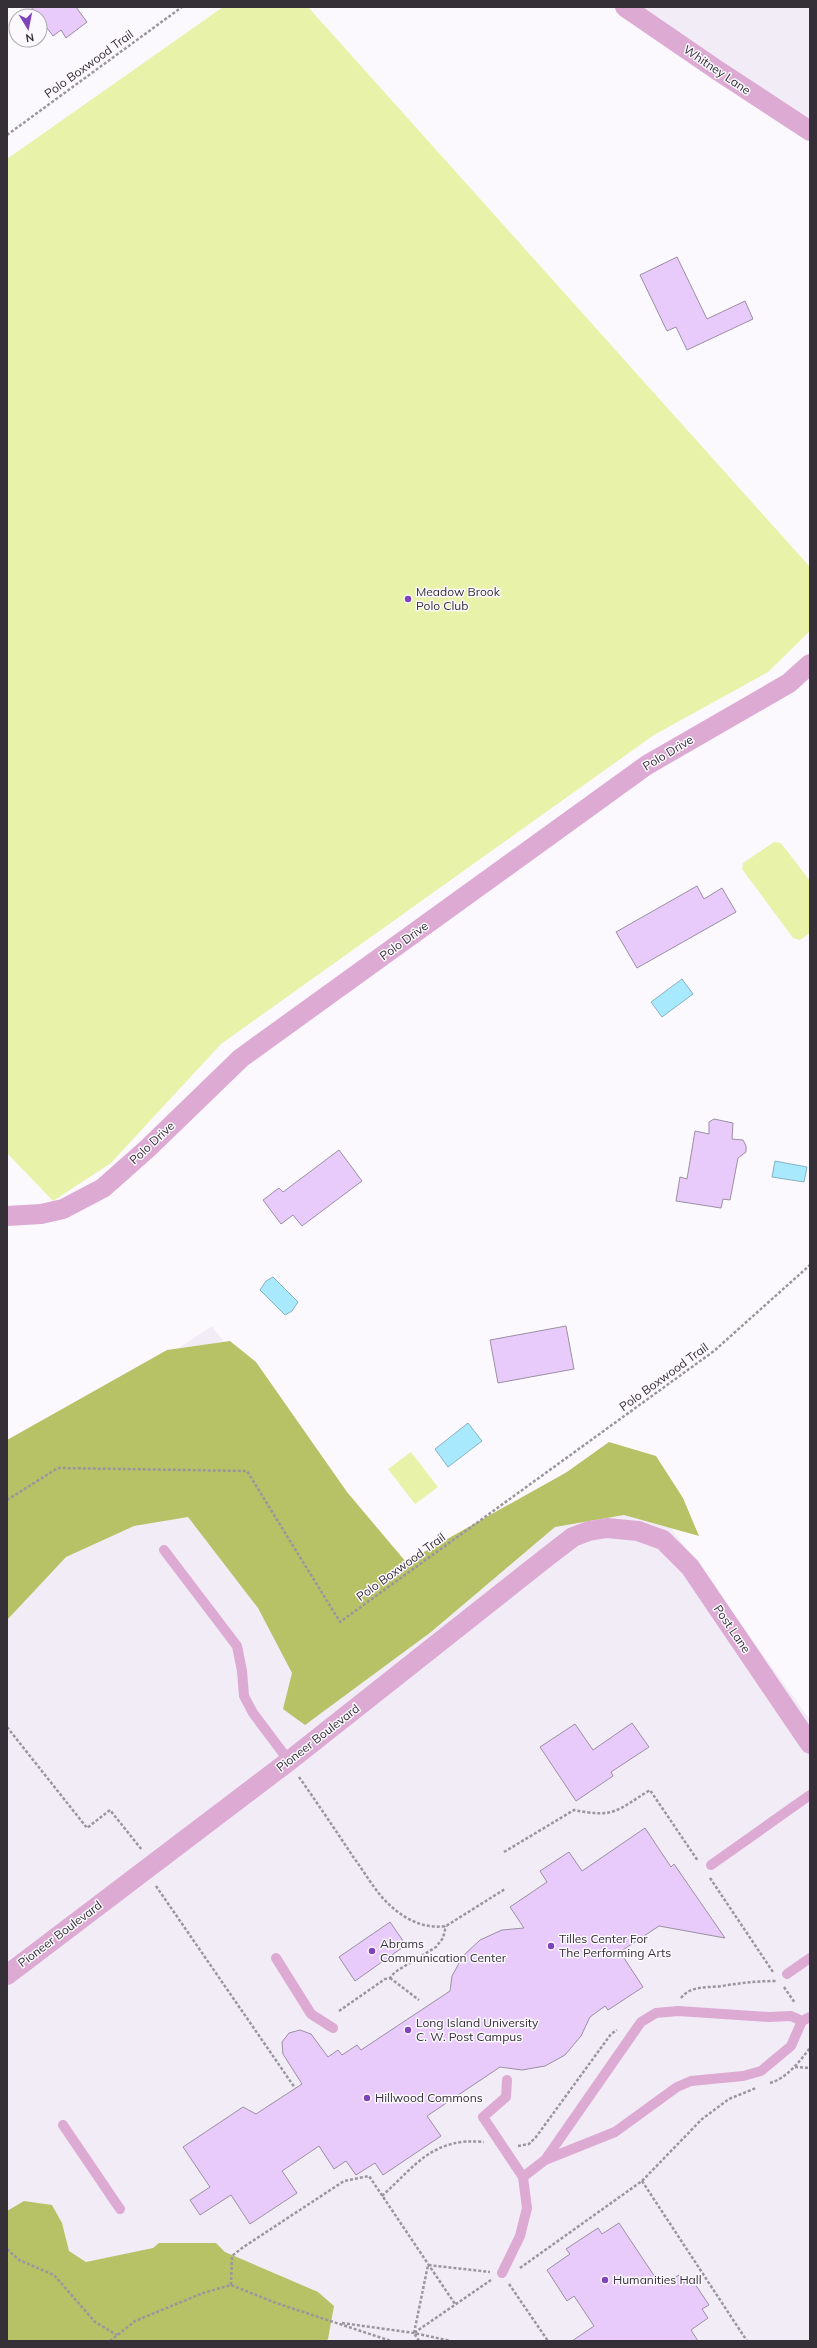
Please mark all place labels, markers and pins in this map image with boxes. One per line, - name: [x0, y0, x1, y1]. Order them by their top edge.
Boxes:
- place label: Meadow Brook Polo Club: [416, 584, 501, 613]
- marker: Meadow Brook Polo Club: [403, 594, 413, 604]
- place label: Tilles Center For The Performing Arts: [559, 1931, 671, 1960]
- place label: Abrams Communication Center: [380, 1936, 507, 1965]
- marker: Tilles Center For The Performing Arts: [546, 1941, 556, 1951]
- marker: Abrams Communication Center: [367, 1946, 377, 1956]
- place label: Long Island University C. W. Post Campus: [416, 2015, 539, 2044]
- marker: Long Island University C. W. Post Campus: [403, 2025, 413, 2035]
- place label: Hillwood Commons: [375, 2090, 483, 2105]
- marker: Hillwood Commons: [362, 2093, 372, 2103]
- place label: Humanities Hall: [613, 2272, 702, 2287]
- marker: Humanities Hall: [600, 2275, 610, 2285]

